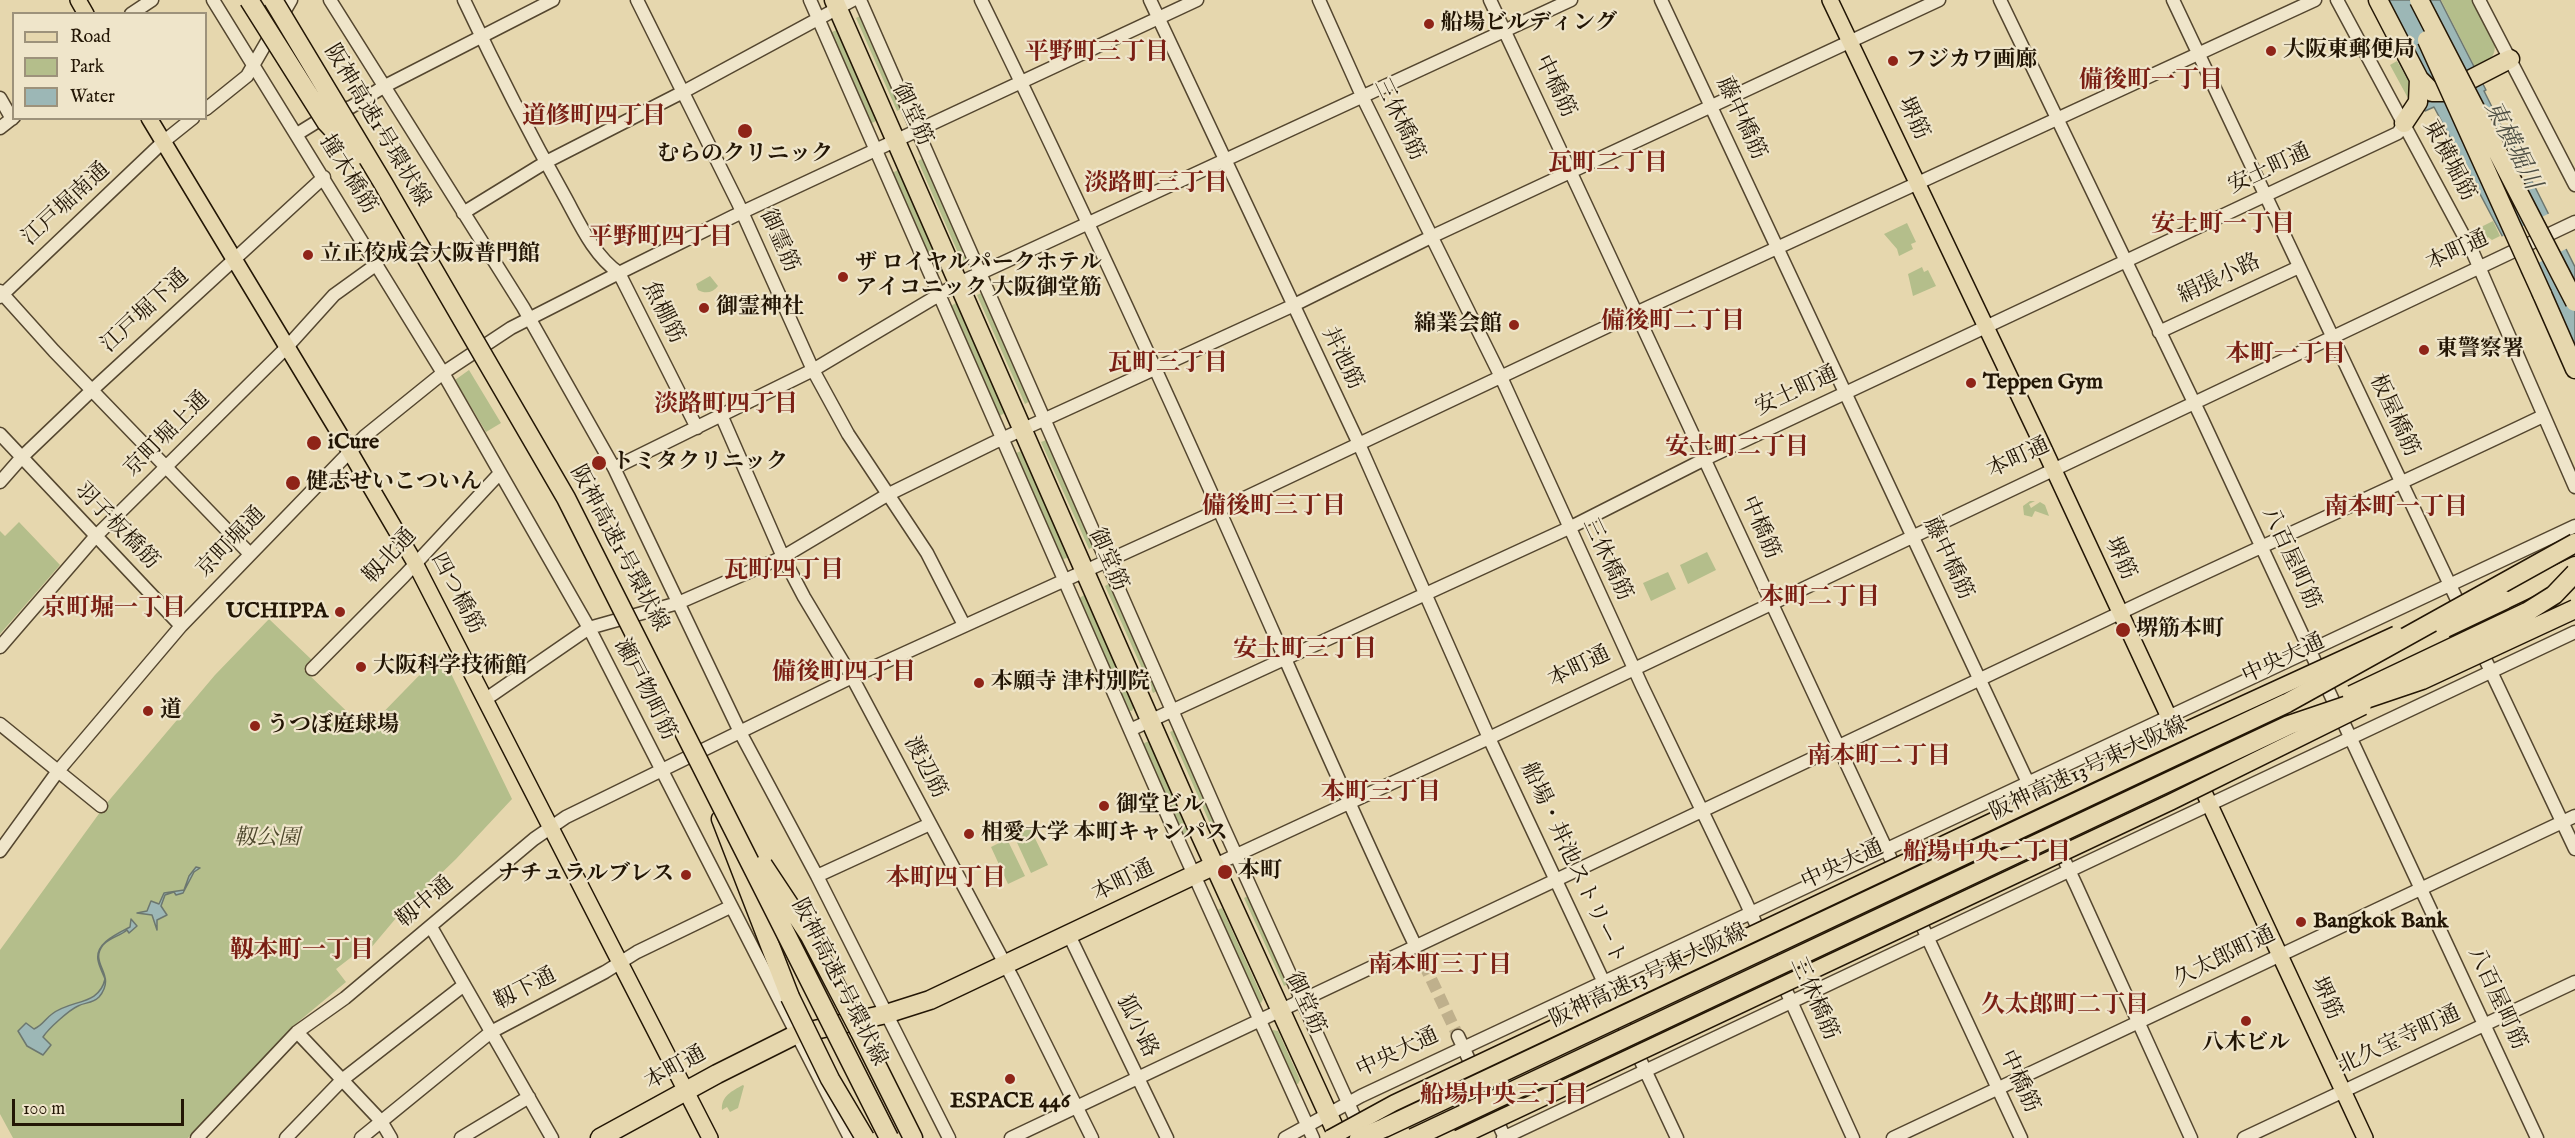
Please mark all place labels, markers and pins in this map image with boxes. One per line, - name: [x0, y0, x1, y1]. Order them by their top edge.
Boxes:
- place label: 船場ビルディング: [1441, 11, 1617, 37]
- marker: 船場ビルディング: [1422, 17, 1436, 31]
- place label: 大阪東郵便局: [2283, 38, 2415, 64]
- marker: 大阪東郵便局: [2264, 44, 2278, 58]
- place label: フジカワ画廊: [1905, 48, 2037, 74]
- marker: フジカワ画廊: [1886, 54, 1900, 68]
- marker: むらのクリニック: [736, 122, 754, 140]
- place label: むらのクリニック: [657, 142, 833, 168]
- place label: 立正佼成会大阪普門館: [320, 242, 540, 268]
- marker: 立正佼成会大阪普門館: [301, 248, 315, 262]
- place label: ザ ロイヤルパークホテル アイコニック 大阪御堂筋: [855, 251, 1102, 302]
- marker: ザ ロイヤルパークホテル アイコニック 大阪御堂筋: [836, 270, 850, 284]
- place label: 御霊神社: [716, 295, 804, 321]
- marker: 御霊神社: [697, 301, 711, 315]
- place label: 綿業会館: [1414, 312, 1502, 338]
- marker: 綿業会館: [1507, 318, 1521, 332]
- place label: 東警察署: [2436, 337, 2524, 363]
- marker: 東警察署: [2417, 343, 2431, 357]
- place label: Teppen Gym: [1983, 370, 2103, 396]
- marker: Teppen Gym: [1964, 376, 1978, 390]
- place label: iCure: [328, 430, 379, 456]
- marker: iCure: [305, 434, 323, 452]
- place label: トミタクリニック: [612, 450, 788, 476]
- marker: トミタクリニック: [590, 454, 608, 472]
- place label: 健志せいこついん: [306, 470, 482, 496]
- marker: 健志せいこついん: [284, 474, 302, 492]
- place label: UCHIPPA: [226, 599, 328, 625]
- marker: UCHIPPA: [333, 605, 347, 619]
- place label: 堺筋本町: [2136, 617, 2224, 643]
- marker: 堺筋本町: [2114, 621, 2132, 639]
- place label: 大阪科学技術館: [373, 654, 527, 680]
- marker: 大阪科学技術館: [354, 660, 368, 674]
- place label: 本願寺 津村別院: [991, 670, 1150, 696]
- marker: 本願寺 津村別院: [972, 676, 986, 690]
- place label: 道: [160, 698, 182, 724]
- marker: 道: [141, 704, 155, 718]
- place label: うつぼ庭球場: [267, 713, 399, 739]
- marker: うつぼ庭球場: [248, 719, 262, 733]
- place label: 御堂ビル: [1116, 793, 1204, 819]
- marker: 御堂ビル: [1097, 799, 1111, 813]
- place label: 相愛大学 本町キャンパス: [981, 821, 1228, 847]
- marker: 相愛大学 本町キャンパス: [962, 827, 976, 841]
- place label: 本町: [1238, 859, 1282, 885]
- place label: ナチュラルブレス: [498, 862, 674, 888]
- marker: 本町: [1216, 863, 1234, 881]
- marker: ナチュラルブレス: [679, 868, 693, 882]
- place label: Bangkok Bank: [2313, 909, 2448, 935]
- marker: Bangkok Bank: [2294, 915, 2308, 929]
- marker: 八木ビル: [2239, 1014, 2253, 1028]
- place label: 八木ビル: [2202, 1031, 2290, 1057]
- marker: ESPACE 446: [1003, 1072, 1017, 1086]
- place label: ESPACE 446: [950, 1089, 1070, 1115]

